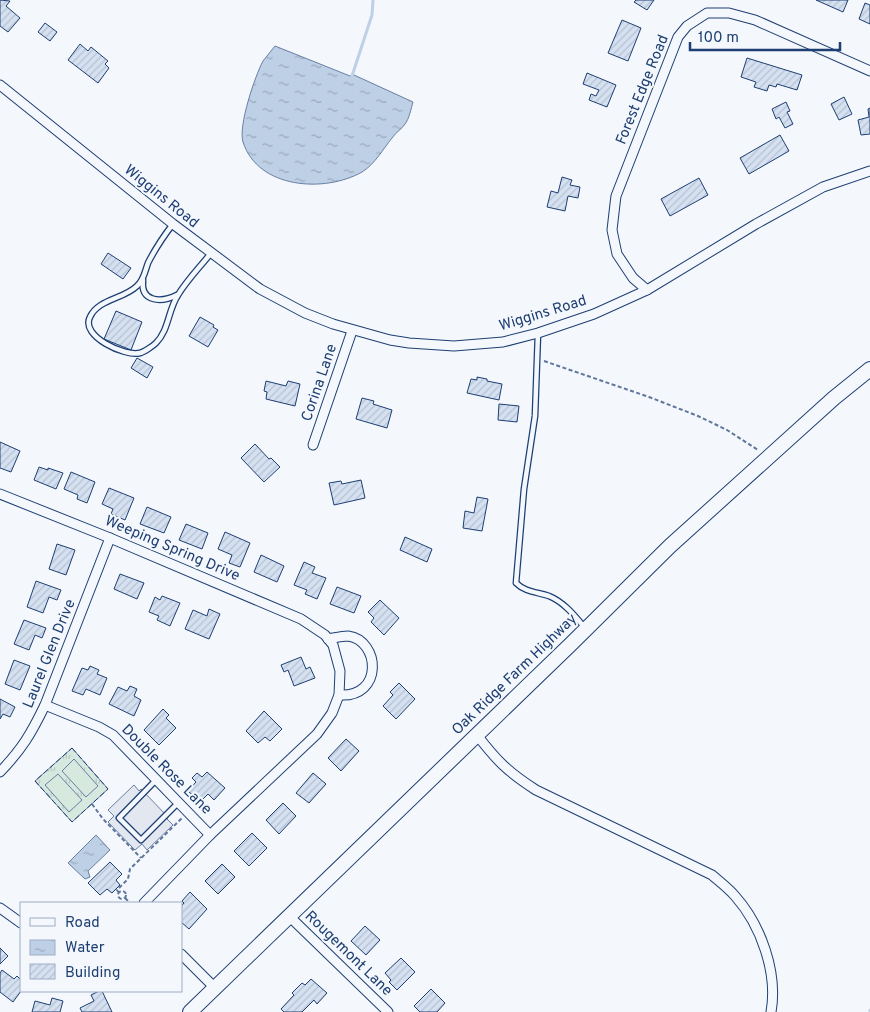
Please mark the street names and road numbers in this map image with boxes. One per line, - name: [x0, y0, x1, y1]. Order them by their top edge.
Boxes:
- street label: Forest Edge Road: [612, 32, 674, 148]
- street label: Wiggins Road: [120, 161, 202, 233]
- street label: Wiggins Road: [497, 292, 589, 336]
- street label: Corina Lane: [298, 342, 342, 424]
- street label: Weeping Spring Drive: [102, 512, 242, 586]
- street label: Laurel Glen Drive: [20, 597, 80, 711]
- street label: Oak Ridge Farm Highway: [448, 610, 582, 740]
- street label: Double Rose Lane: [117, 721, 215, 819]
- street label: Rougemont Lane: [300, 907, 396, 1001]

